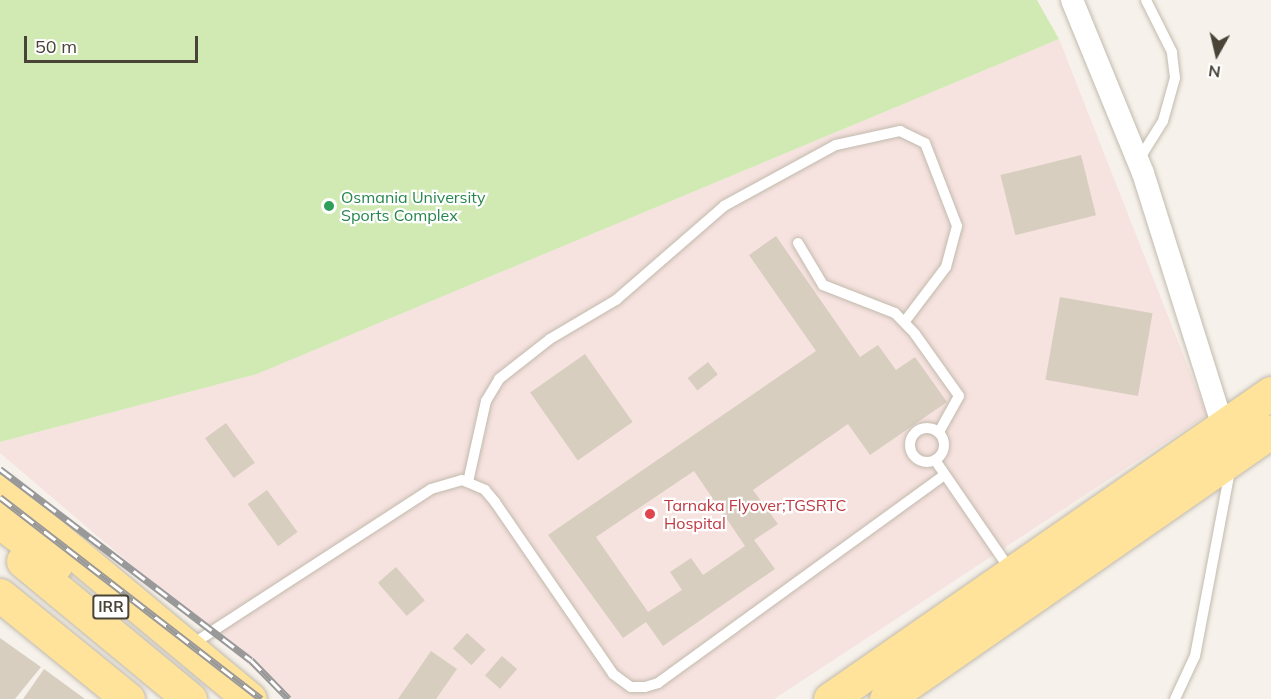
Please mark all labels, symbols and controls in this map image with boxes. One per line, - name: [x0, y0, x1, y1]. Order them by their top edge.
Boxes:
- scale bar: [27, 24, 201, 62]
- north arrow: [1187, 24, 1247, 84]
- text: 50 m: [35, 35, 77, 58]
- text: N: [1207, 61, 1222, 83]
- place label: Osmania University Sports Complex: [341, 187, 486, 225]
- marker: Osmania University Sports Complex: [322, 199, 336, 213]
- place label: Tarnaka Flyover;TGSRTC Hospital: [664, 495, 846, 533]
- marker: Tarnaka Flyover;TGSRTC Hospital: [641, 505, 659, 523]
- road number: IRR: [92, 595, 130, 619]

